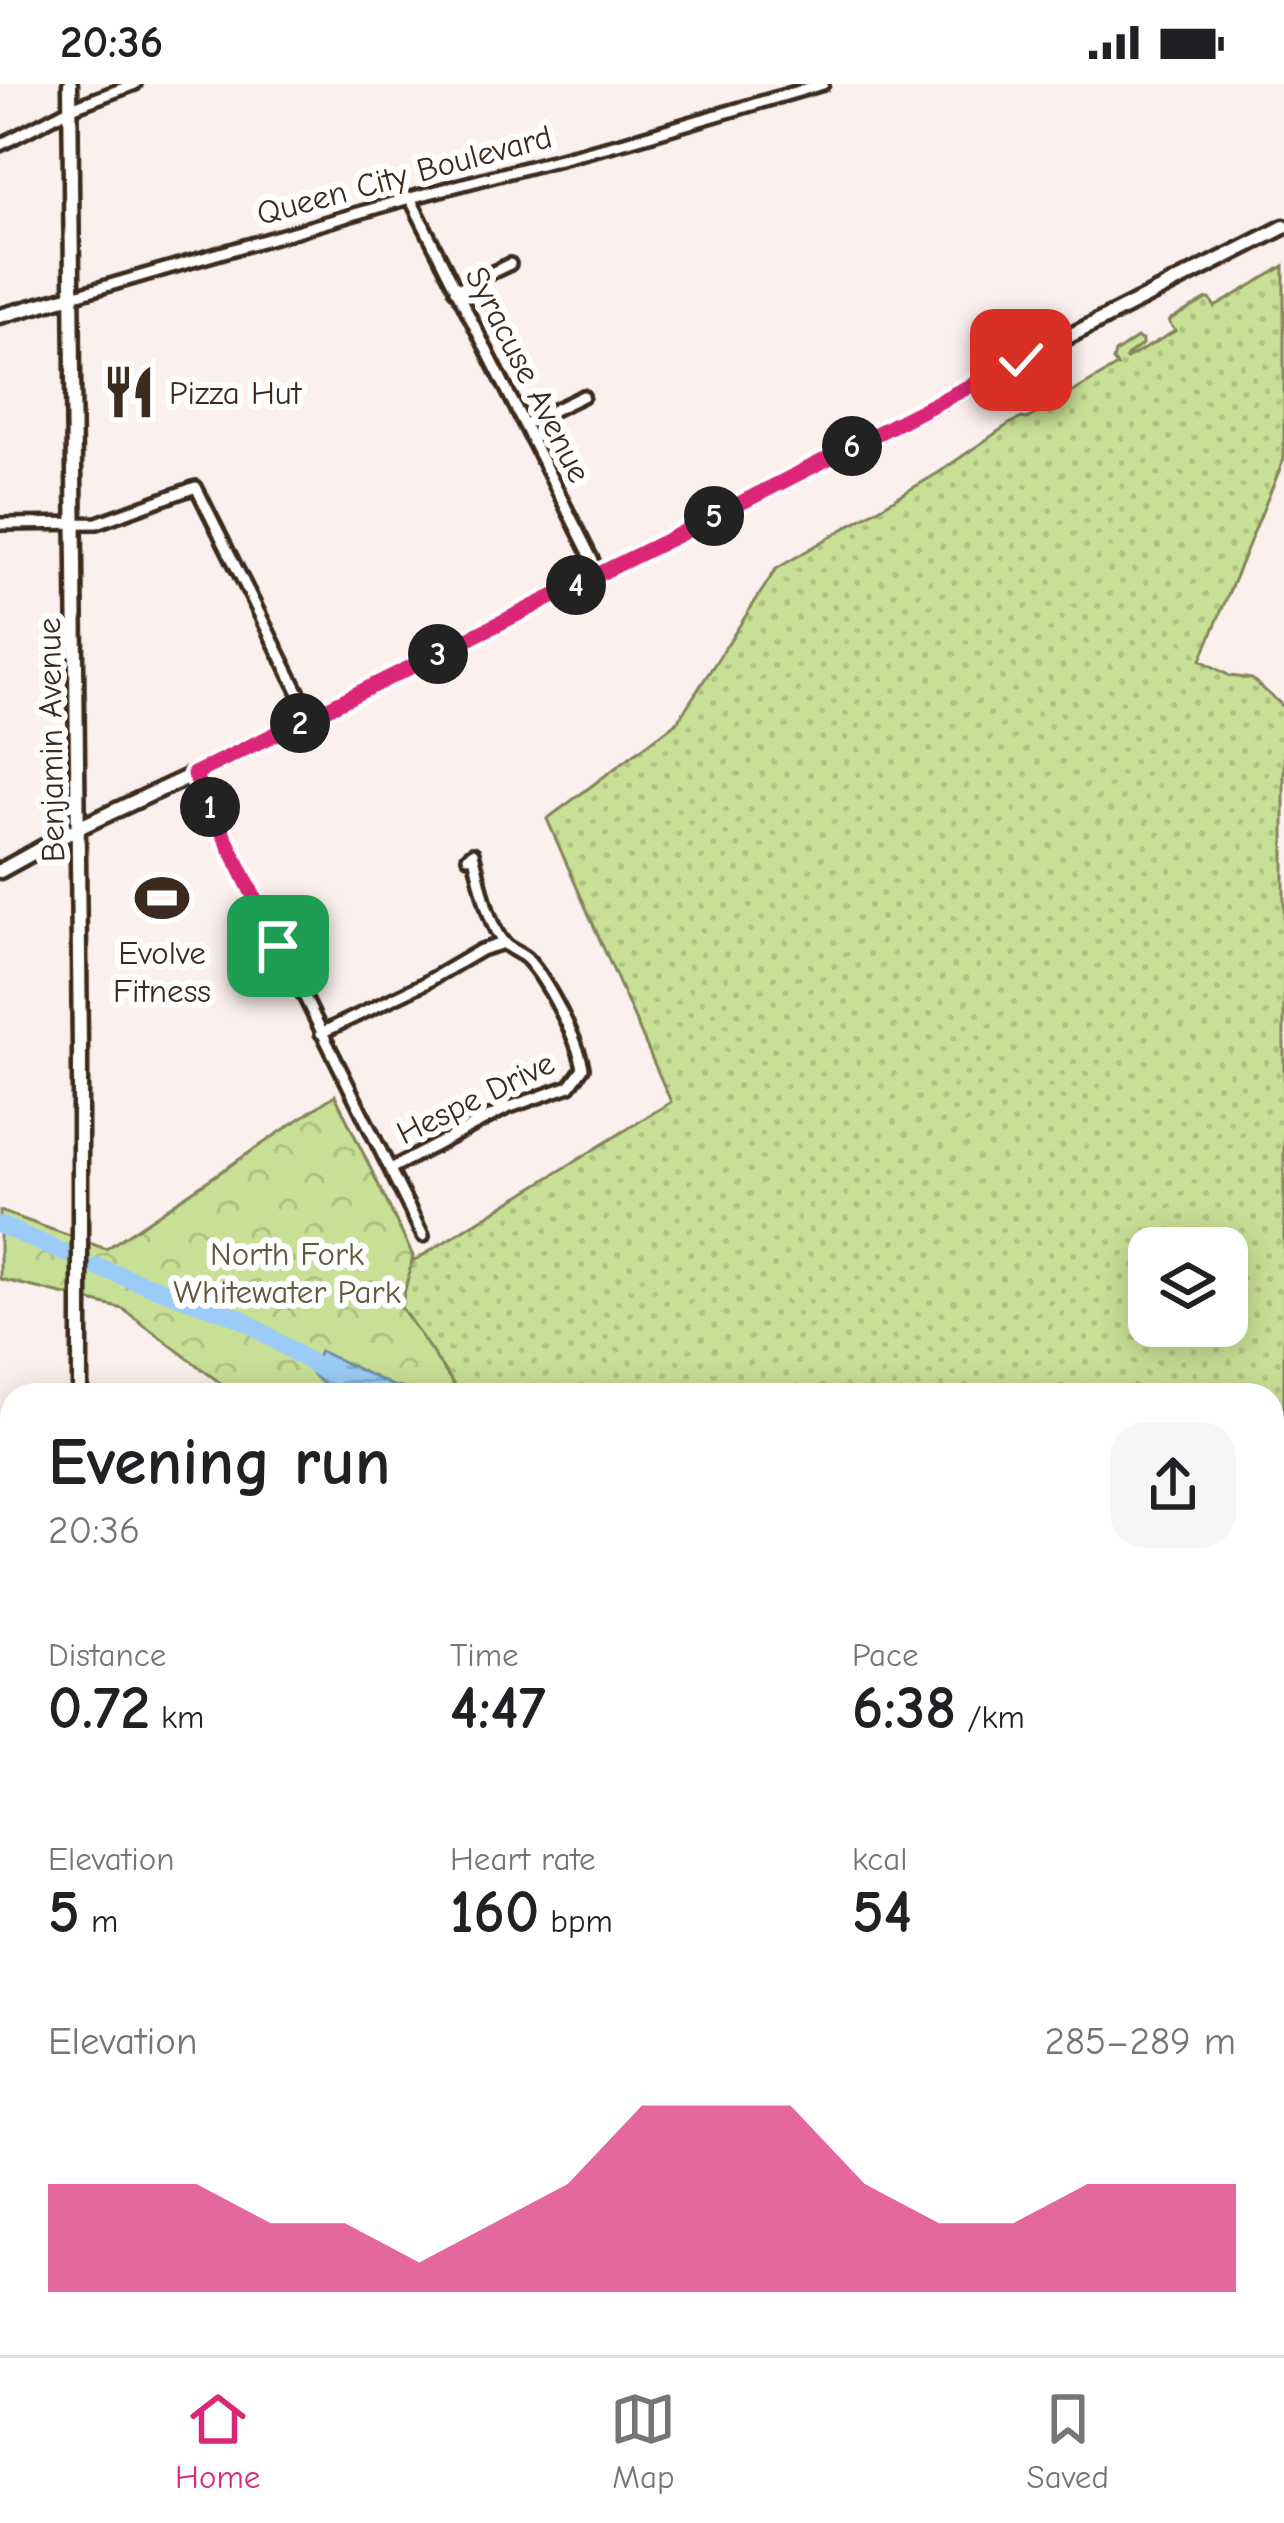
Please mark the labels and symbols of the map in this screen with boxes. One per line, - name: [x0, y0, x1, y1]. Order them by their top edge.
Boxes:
- street label: Queen City Boulevard: [253, 117, 556, 233]
- street label: Syracuse Avenue: [457, 260, 599, 489]
- pin: [970, 309, 1072, 411]
- restaurant icon: Pizza Hut: [100, 363, 158, 421]
- place label: Pizza Hut: [169, 374, 303, 412]
- pin: 6: [822, 416, 882, 476]
- pin: 5: [684, 486, 744, 546]
- pin: 4: [546, 555, 606, 615]
- street label: Benjamin Avenue: [30, 617, 72, 863]
- pin: 3: [408, 624, 468, 684]
- pin: 2: [270, 693, 330, 753]
- pin: 1: [180, 777, 240, 837]
- sports icon: Evolve Fitness: [133, 869, 191, 927]
- pin: [227, 895, 329, 997]
- place label: Evolve Fitness: [113, 934, 211, 1010]
- street label: Hespe Drive: [391, 1044, 560, 1152]
- park label: North Fork Whitewater Park: [173, 1235, 401, 1311]

